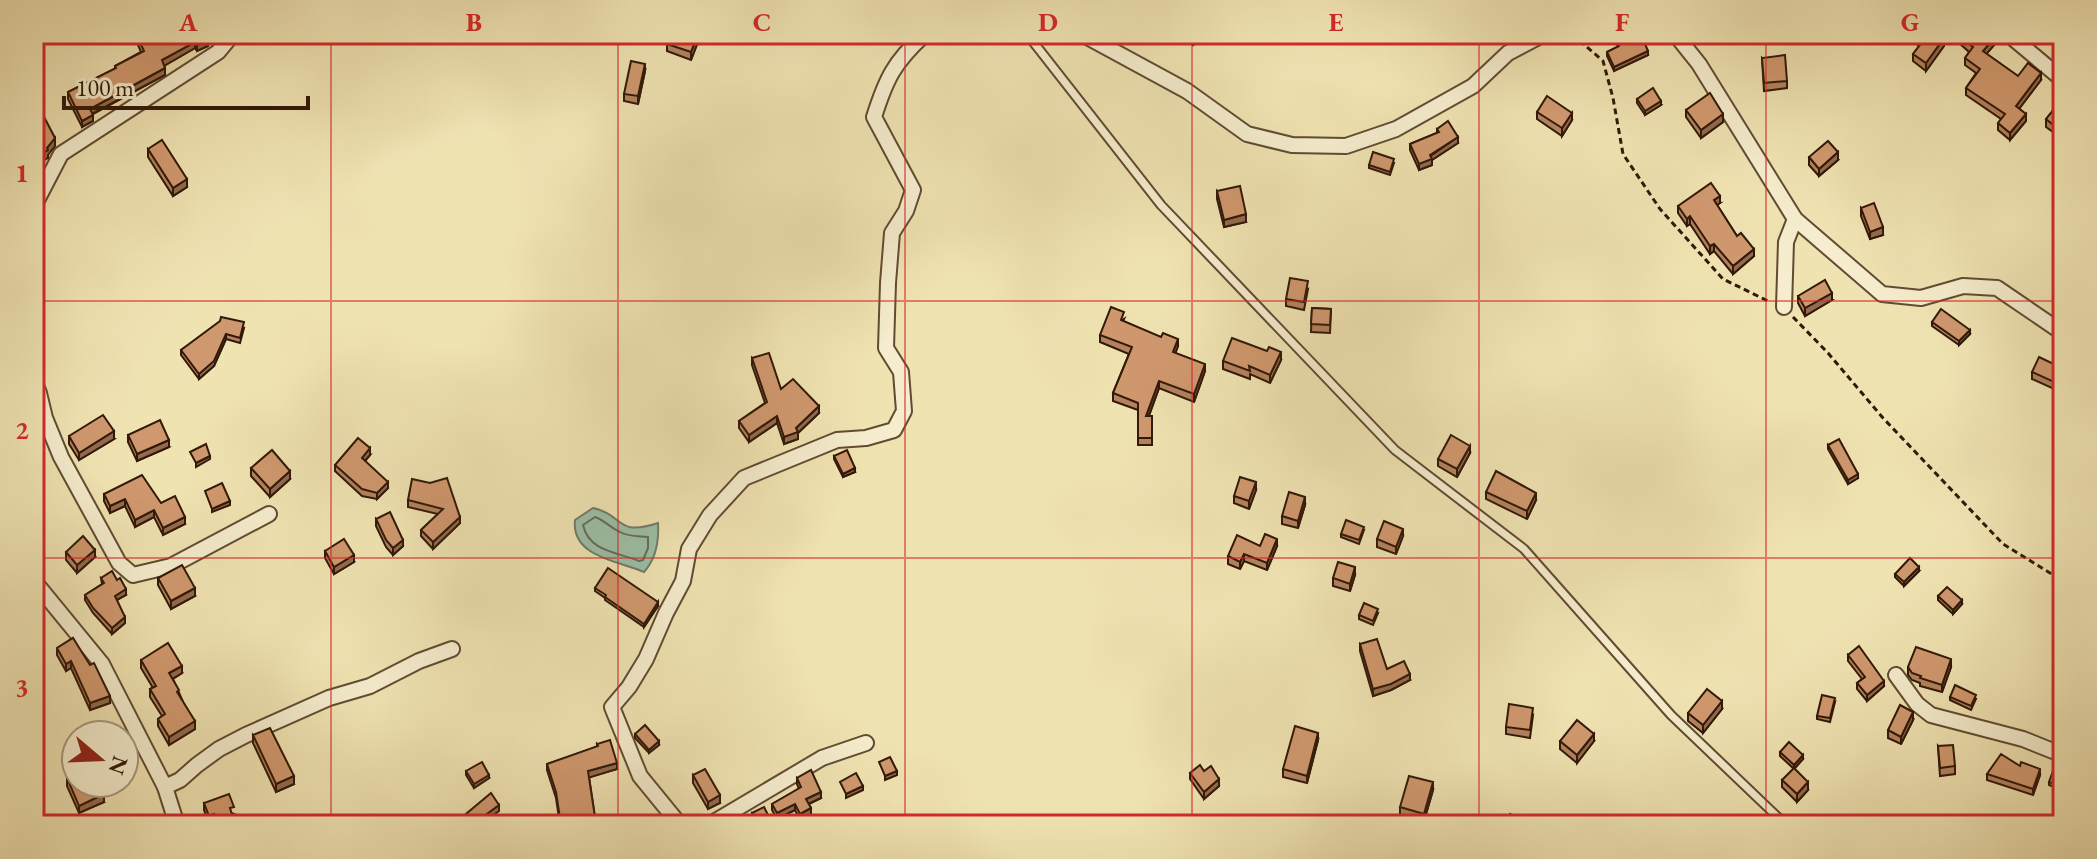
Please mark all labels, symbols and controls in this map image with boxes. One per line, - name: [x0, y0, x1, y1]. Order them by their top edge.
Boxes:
- text: A: [178, 5, 198, 39]
- text: B: [466, 5, 482, 39]
- text: C: [753, 5, 771, 39]
- text: D: [1038, 5, 1058, 39]
- text: E: [1329, 5, 1344, 39]
- text: F: [1615, 5, 1629, 39]
- text: G: [1901, 5, 1920, 39]
- scale bar: [64, 60, 308, 110]
- text: 100 m: [76, 72, 134, 103]
- text: 1: [15, 156, 29, 190]
- text: 2: [15, 413, 29, 447]
- text: 3: [15, 670, 29, 704]
- north arrow: [60, 719, 140, 799]
- text: N: [102, 752, 135, 779]

